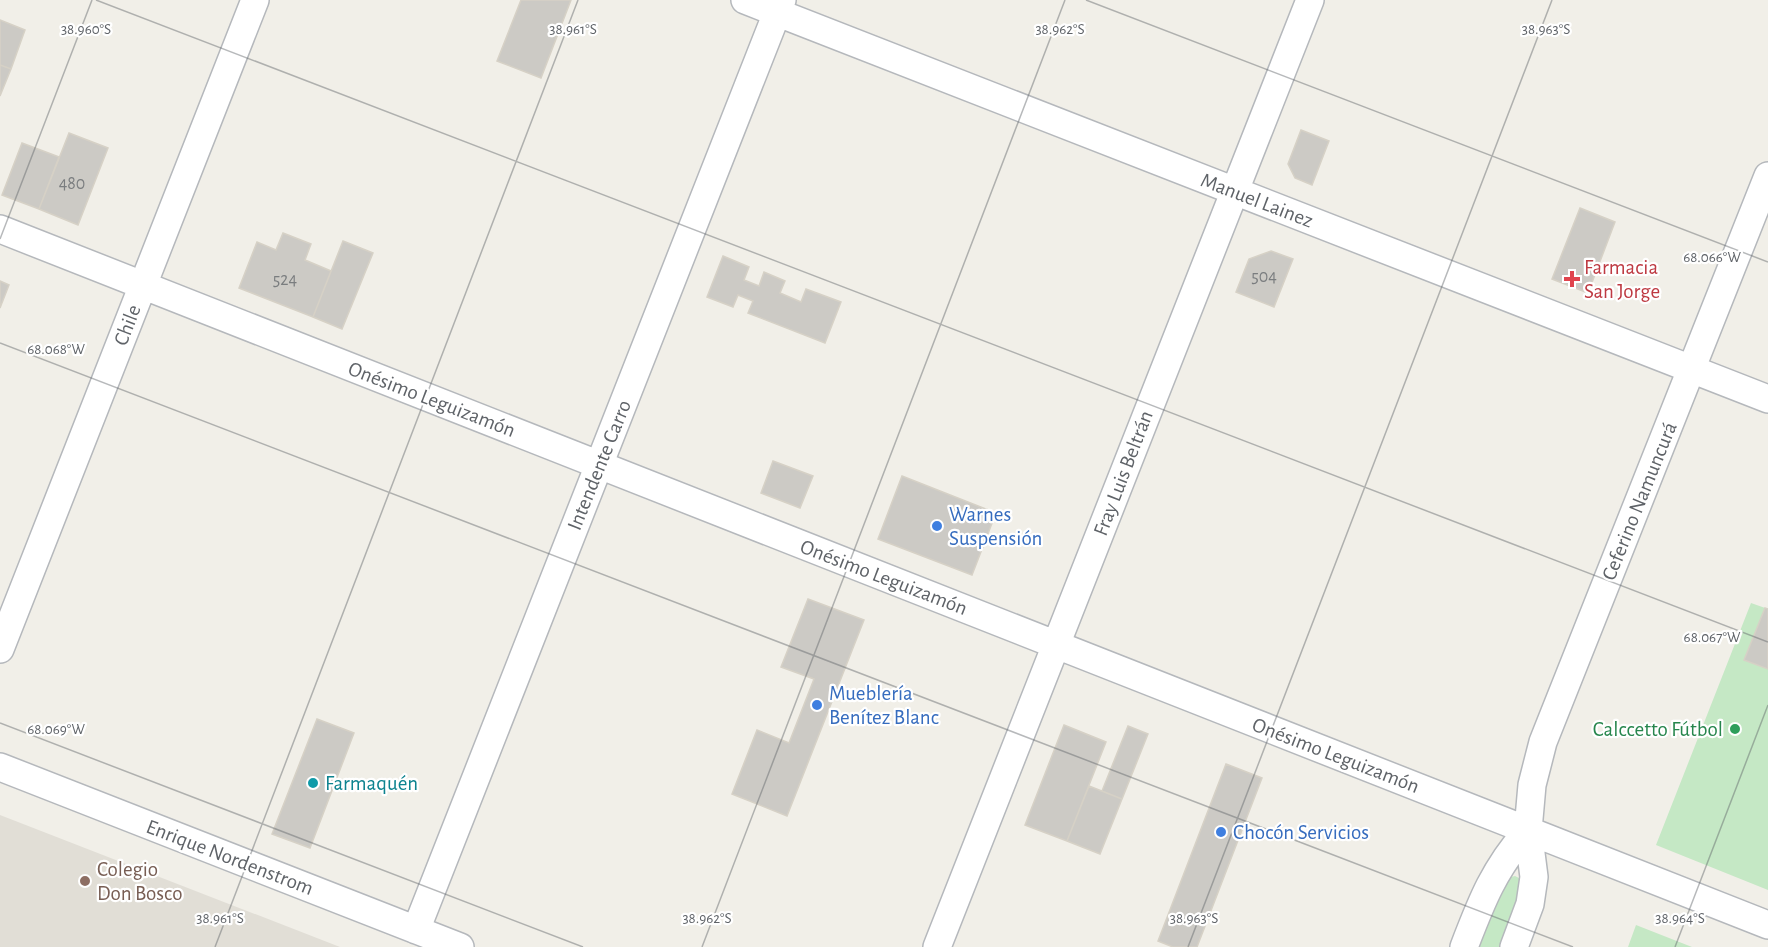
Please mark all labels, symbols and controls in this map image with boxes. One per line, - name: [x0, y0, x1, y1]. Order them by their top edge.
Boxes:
- text: 38.960°S: [61, 22, 111, 37]
- text: 38.961°S: [549, 22, 597, 37]
- text: 38.962°S: [1035, 22, 1085, 37]
- text: 38.963°S: [1522, 22, 1570, 37]
- street label: Manuel Lainez: [1198, 169, 1316, 231]
- house number: 480: [59, 175, 85, 193]
- text: 68.066°W: [1683, 250, 1741, 265]
- place label: Farmacia San Jorge: [1584, 257, 1660, 302]
- house number: 504: [1251, 268, 1277, 286]
- house number: 524: [273, 271, 298, 289]
- marker: Farmacia San Jorge: [1565, 272, 1579, 286]
- street label: Chile: [110, 302, 145, 348]
- text: 68.068°W: [27, 342, 85, 357]
- street label: Onésimo Leguizamón: [345, 358, 518, 441]
- street label: Intendente Carro: [564, 397, 635, 533]
- street label: Fray Luis Beltrán: [1090, 408, 1157, 539]
- street label: Ceferino Namuncurá: [1598, 419, 1681, 583]
- place label: Warnes Suspensión: [949, 504, 1042, 549]
- marker: Warnes Suspensión: [930, 519, 944, 533]
- street label: Onésimo Leguizamón: [797, 536, 970, 619]
- text: 68.067°W: [1684, 630, 1741, 645]
- place label: Mueblería Benítez Blanc: [829, 683, 939, 728]
- marker: Mueblería Benítez Blanc: [810, 698, 824, 712]
- street label: Onésimo Leguizamón: [1249, 714, 1422, 797]
- place label: Calccetto Fútbol: [1593, 719, 1723, 740]
- text: 68.069°W: [27, 722, 85, 737]
- marker: Calccetto Fútbol: [1728, 722, 1742, 736]
- place label: Farmaquén: [325, 773, 418, 794]
- marker: Farmaquén: [306, 776, 320, 790]
- street label: Enrique Nordenstrom: [143, 816, 316, 899]
- place label: Chocón Servicios: [1233, 822, 1369, 843]
- marker: Chocón Servicios: [1214, 825, 1228, 839]
- place label: Colegio Don Bosco: [97, 859, 183, 904]
- marker: Colegio Don Bosco: [78, 874, 92, 888]
- text: 38.961°S: [196, 911, 244, 926]
- text: 38.962°S: [682, 911, 732, 926]
- text: 38.963°S: [1170, 911, 1218, 926]
- text: 38.964°S: [1655, 911, 1705, 926]

